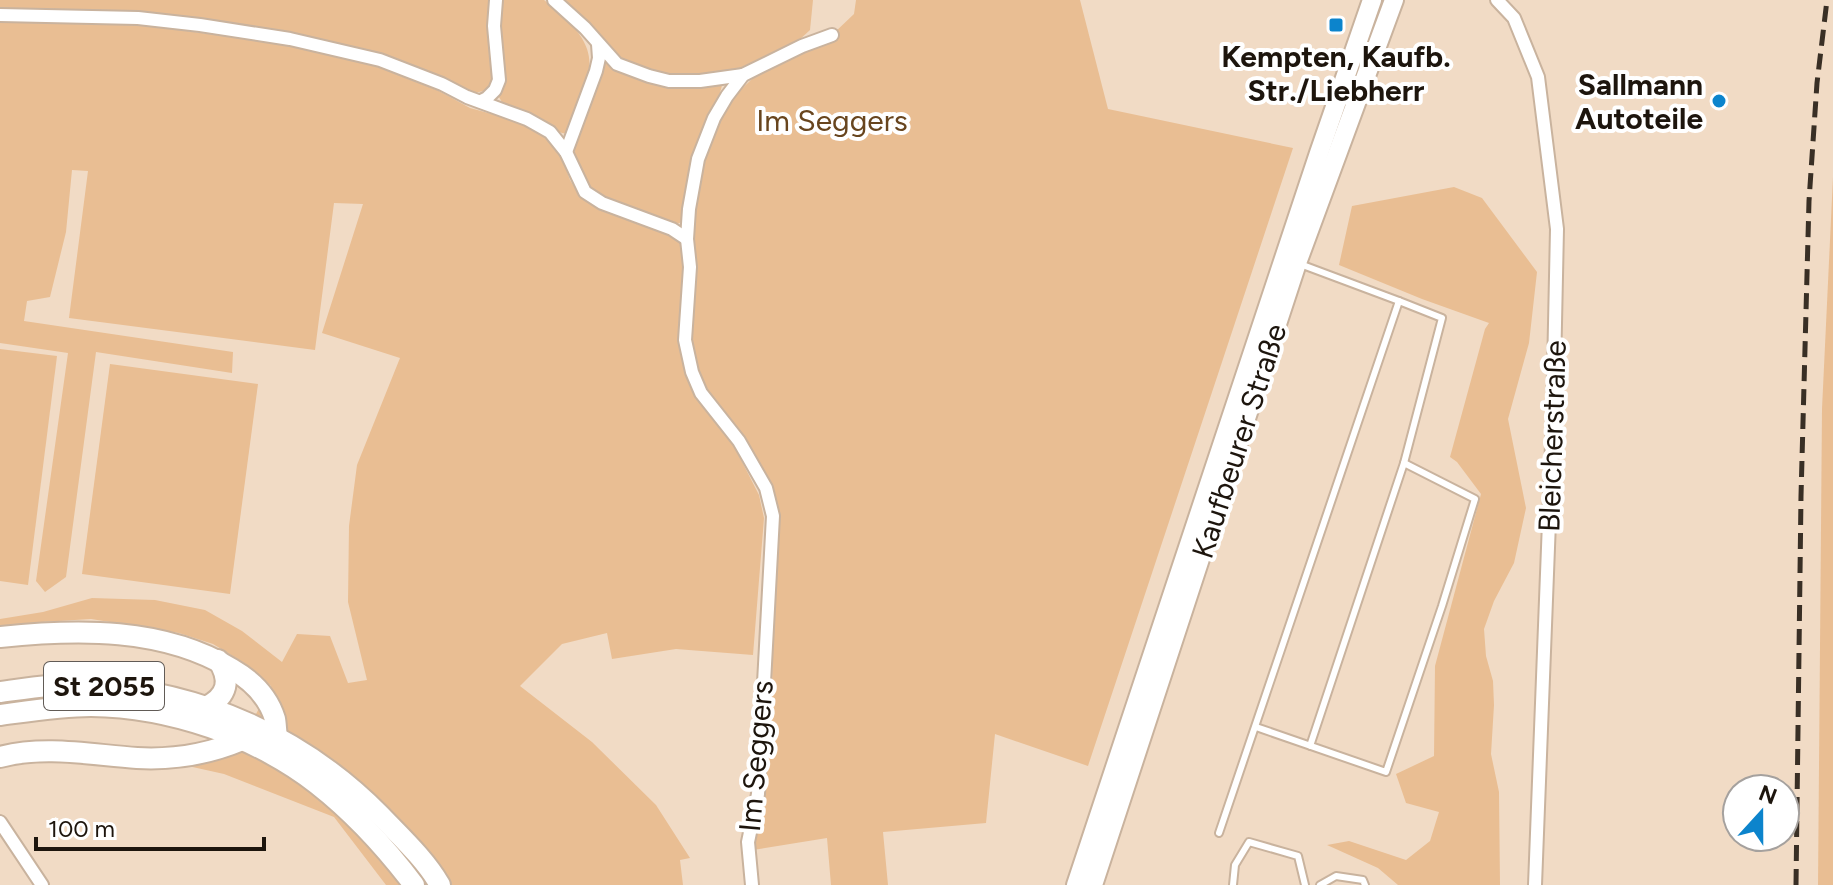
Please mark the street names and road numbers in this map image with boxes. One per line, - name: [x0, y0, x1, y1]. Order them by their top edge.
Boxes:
- street label: Kaufbeurer Straße: [1184, 319, 1294, 563]
- street label: Bleicherstraße: [1530, 339, 1574, 533]
- road number: St 2055: [44, 662, 164, 710]
- street label: Im Seggers: [731, 679, 781, 833]

